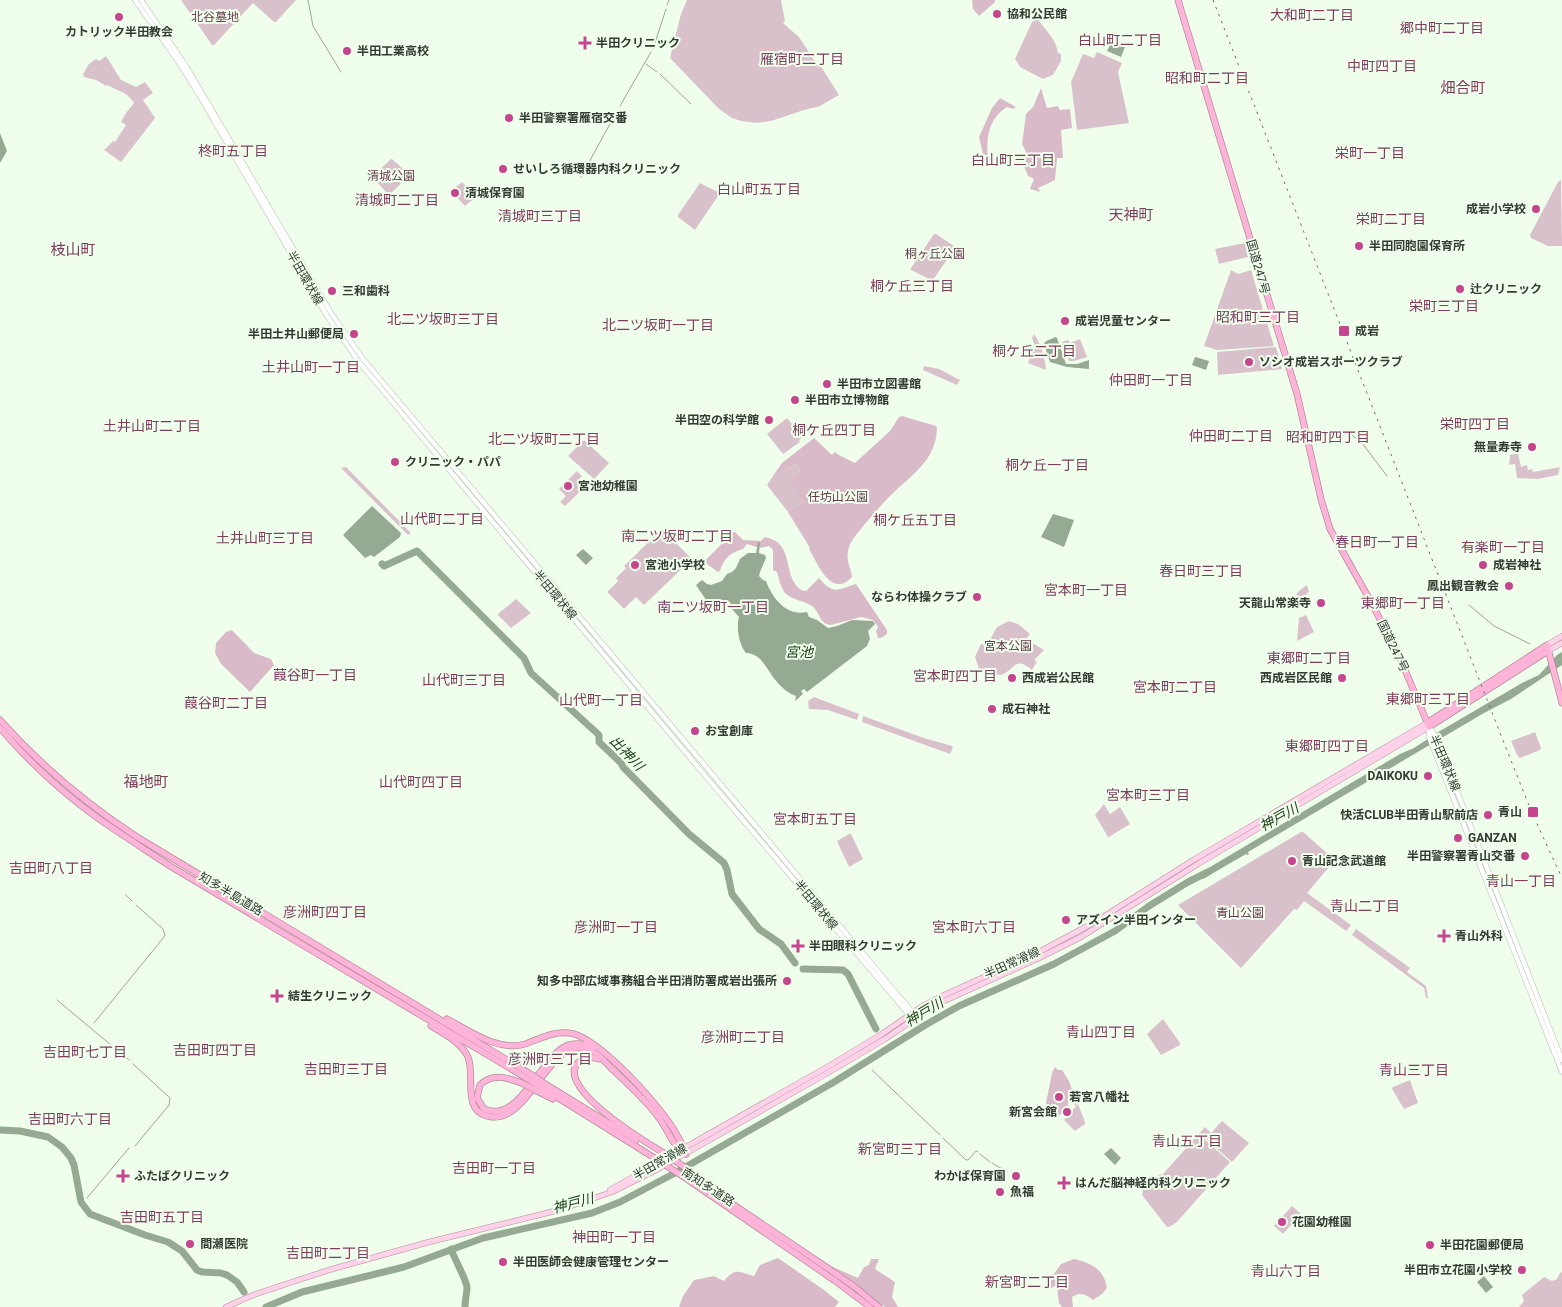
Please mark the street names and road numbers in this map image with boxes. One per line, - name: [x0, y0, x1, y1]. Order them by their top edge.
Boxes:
- street label: 国道247号: [1244, 238, 1272, 296]
- street label: 半田環状線: [284, 249, 326, 307]
- street label: 半田環状線: [530, 568, 580, 622]
- street label: 国道247号: [1374, 618, 1412, 674]
- street label: 半田環状線: [1427, 733, 1463, 793]
- street label: 知多半島道路: [197, 869, 265, 919]
- street label: 半田環状線: [791, 878, 841, 932]
- street label: 半田常滑線: [982, 944, 1042, 982]
- street label: 半田常滑線: [631, 1141, 689, 1183]
- street label: 南知多道路: [679, 1165, 737, 1209]

